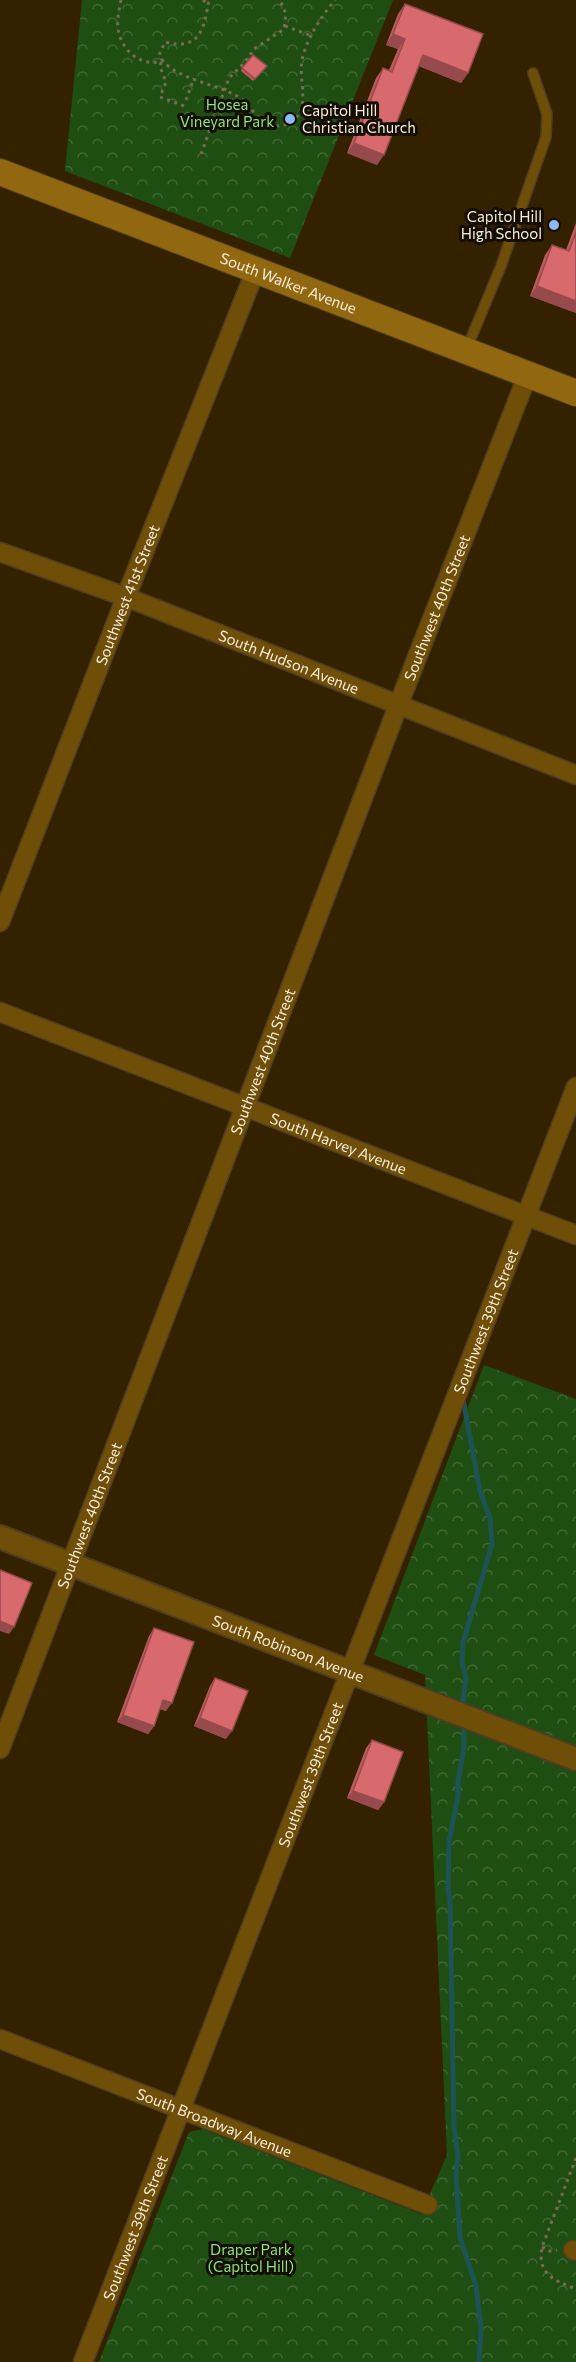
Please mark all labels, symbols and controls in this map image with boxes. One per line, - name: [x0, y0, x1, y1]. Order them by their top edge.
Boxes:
- park label: Hosea Vineyard Park: [180, 95, 274, 130]
- place label: Capitol Hill Christian Church: [302, 101, 416, 136]
- marker: Capitol Hill Christian Church: [283, 112, 297, 126]
- place label: Capitol Hill High School: [461, 207, 542, 242]
- marker: Capitol Hill High School: [547, 218, 561, 232]
- street label: South Walker Avenue: [218, 248, 359, 317]
- street label: Southwest 41st Street: [91, 522, 163, 668]
- street label: Southwest 40th Street: [400, 532, 473, 683]
- street label: South Hudson Avenue: [216, 626, 362, 697]
- street label: Southwest 40th Street: [226, 986, 298, 1137]
- street label: South Harvey Avenue: [268, 1109, 409, 1178]
- street label: Southwest 39th Street: [449, 1246, 522, 1396]
- street label: Southwest 40th Street: [53, 1440, 125, 1591]
- street label: South Robinson Avenue: [210, 1611, 367, 1686]
- street label: Southwest 39th Street: [274, 1699, 346, 1849]
- street label: South Broadway Avenue: [134, 2084, 295, 2160]
- street label: Southwest 39th Street: [99, 2153, 171, 2303]
- park label: Draper Park (Capitol Hill): [208, 2240, 294, 2275]

